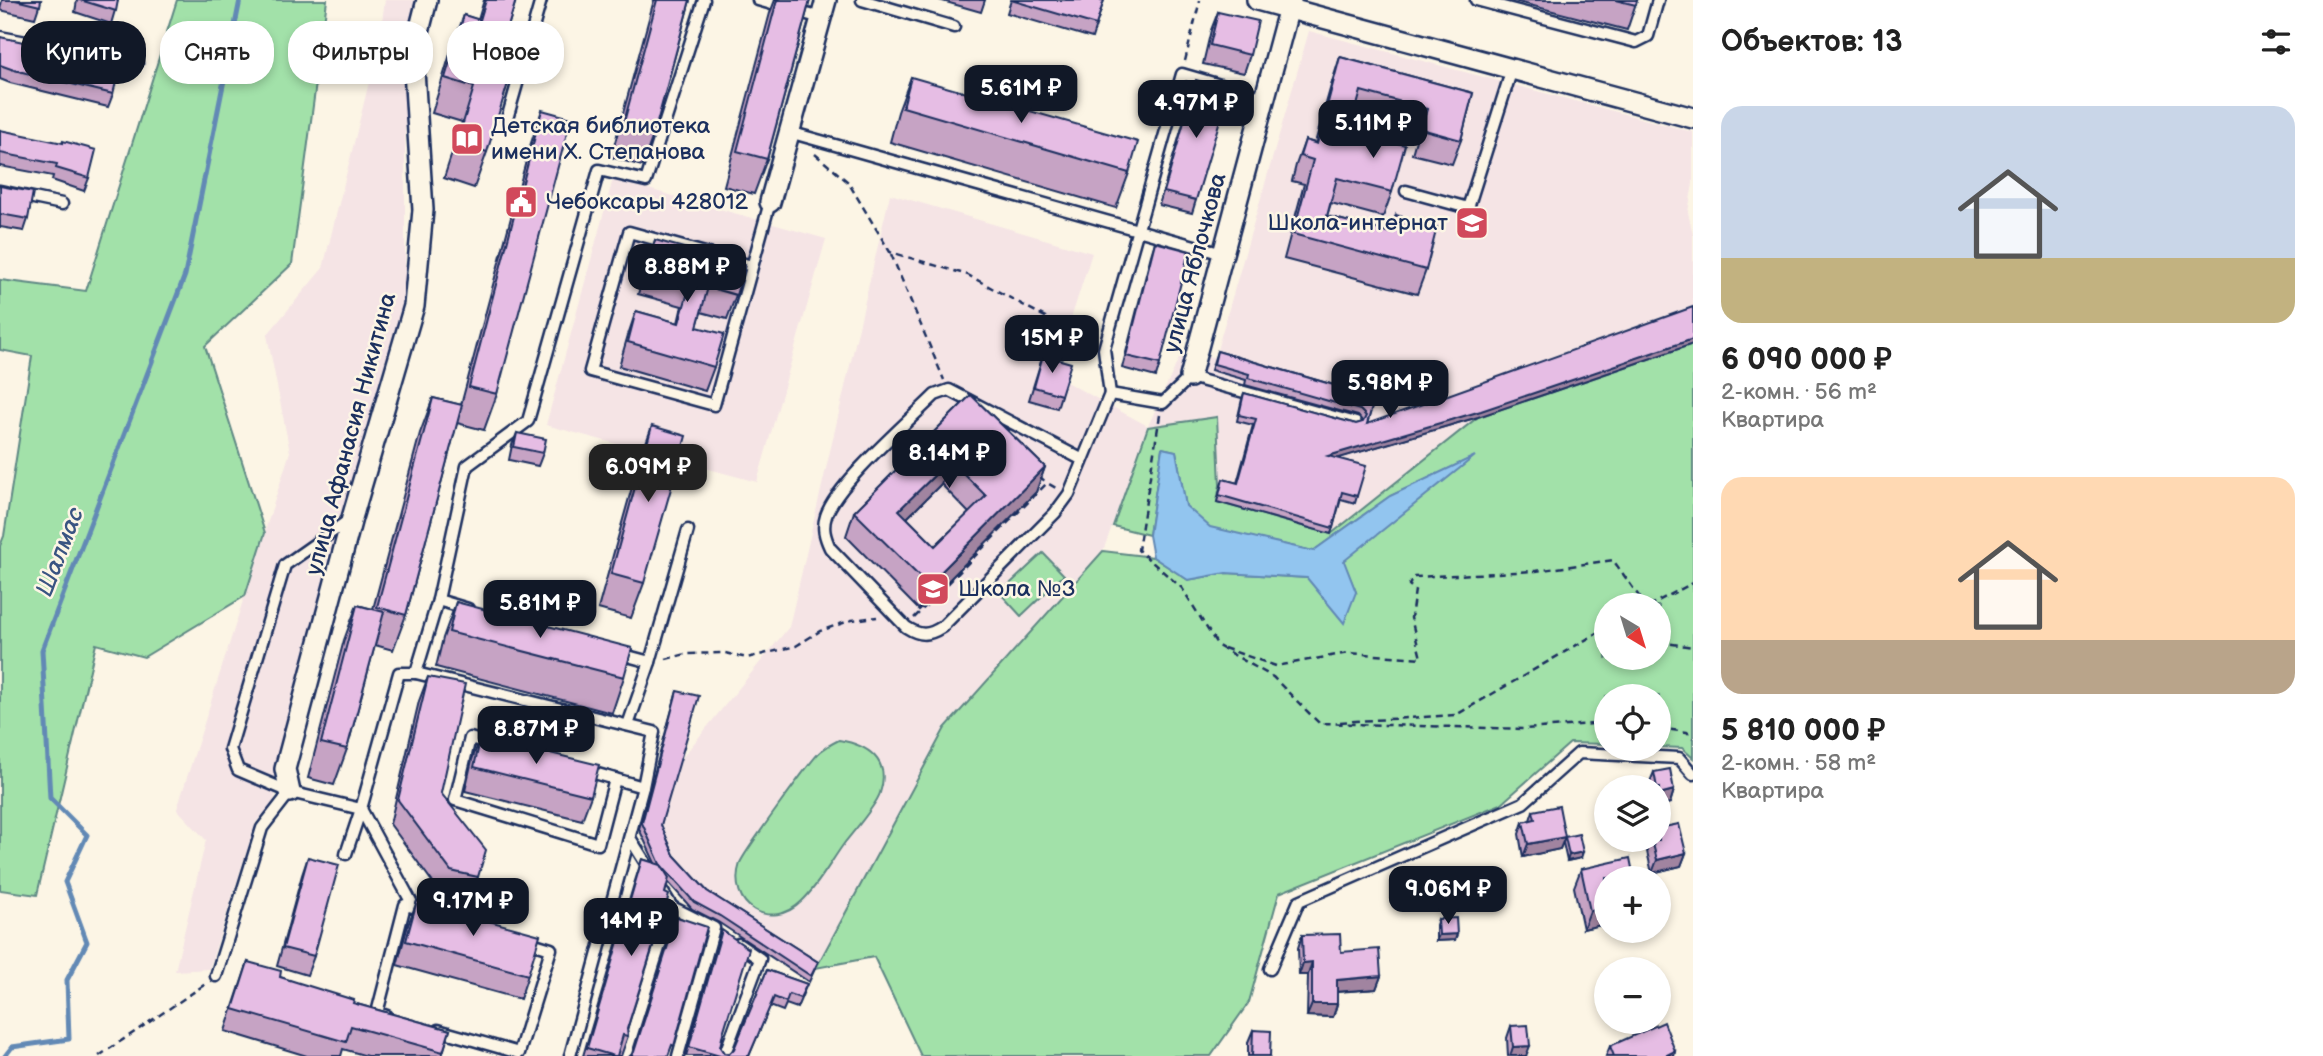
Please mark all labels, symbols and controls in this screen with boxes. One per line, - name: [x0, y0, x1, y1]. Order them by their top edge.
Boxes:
- chip: Купить: [21, 21, 146, 84]
- chip: Снять: [160, 21, 274, 84]
- chip: Фильтры: [288, 21, 433, 84]
- chip: Новое: [447, 21, 564, 84]
- icon: filters: [2257, 23, 2295, 61]
- text: Объектов: 13: [1721, 24, 1902, 60]
- pin: 5.61M ₽: [956, 66, 1086, 125]
- text: 5.61M ₽: [980, 74, 1062, 102]
- pin: 4.97M ₽: [1131, 80, 1261, 140]
- text: 4.97M ₽: [1154, 89, 1238, 117]
- pin: 5.11M ₽: [1308, 100, 1438, 160]
- text: 5.11M ₽: [1334, 109, 1412, 137]
- place label: Детская библиотека имени Х. Степанова: [491, 112, 711, 166]
- library icon: Детская библиотека имени Х. Степанова: [448, 120, 486, 158]
- icon: home: [1945, 151, 2071, 277]
- street label: улица Яблочкова: [1158, 170, 1233, 356]
- public building icon: Чебоксары 428012: [502, 183, 540, 221]
- place label: Чебоксары 428012: [546, 188, 749, 216]
- school or university icon: Школа-интернат: [1453, 204, 1491, 242]
- place label: Школа-интернат: [1267, 209, 1448, 237]
- pin: 8.88M ₽: [622, 244, 752, 304]
- text: 8.88M ₽: [644, 253, 730, 281]
- street label: улица Афанасия Никитина: [300, 289, 402, 578]
- pin: 15M ₽: [1003, 316, 1101, 375]
- text: 15M ₽: [1021, 324, 1083, 352]
- text: 6 090 000 ₽: [1721, 342, 1892, 378]
- pin: 5.98M ₽: [1325, 360, 1455, 420]
- text: 5.98M ₽: [1347, 369, 1433, 397]
- text: 2-комн. · 56 m²: [1721, 378, 1877, 406]
- text: Квартира: [1721, 406, 1824, 434]
- pin: 8.14M ₽: [884, 430, 1014, 490]
- text: 8.14M ₽: [908, 439, 990, 467]
- pin: 6.09M ₽: [583, 444, 713, 504]
- text: 6.09M ₽: [605, 453, 691, 481]
- water label: Шалмас: [30, 503, 90, 601]
- icon: home: [1945, 522, 2071, 648]
- school or university icon: Школа №3: [914, 570, 952, 608]
- place label: Школа №3: [958, 575, 1076, 603]
- pin: 5.81M ₽: [475, 580, 605, 640]
- text: 5.81M ₽: [499, 589, 581, 617]
- north arrow: [1594, 593, 1671, 670]
- map controls: [1594, 593, 1671, 1034]
- button: locate: [1594, 684, 1671, 761]
- pin: 8.87M ₽: [471, 706, 601, 766]
- text: 5 810 000 ₽: [1721, 713, 1886, 749]
- text: 8.87M ₽: [494, 715, 578, 743]
- text: 2-комн. · 58 m²: [1721, 749, 1876, 777]
- button: layers: [1594, 775, 1671, 852]
- text: Квартира: [1721, 777, 1824, 805]
- pin: 9.06M ₽: [1383, 866, 1513, 926]
- button: +: [1594, 866, 1671, 943]
- text: 9.06M ₽: [1405, 875, 1491, 903]
- pin: 9.17M ₽: [408, 878, 538, 938]
- text: 9.17M ₽: [433, 887, 513, 915]
- pin: 14M ₽: [582, 898, 680, 958]
- text: 14M ₽: [600, 907, 662, 935]
- button: −: [1594, 957, 1671, 1034]

